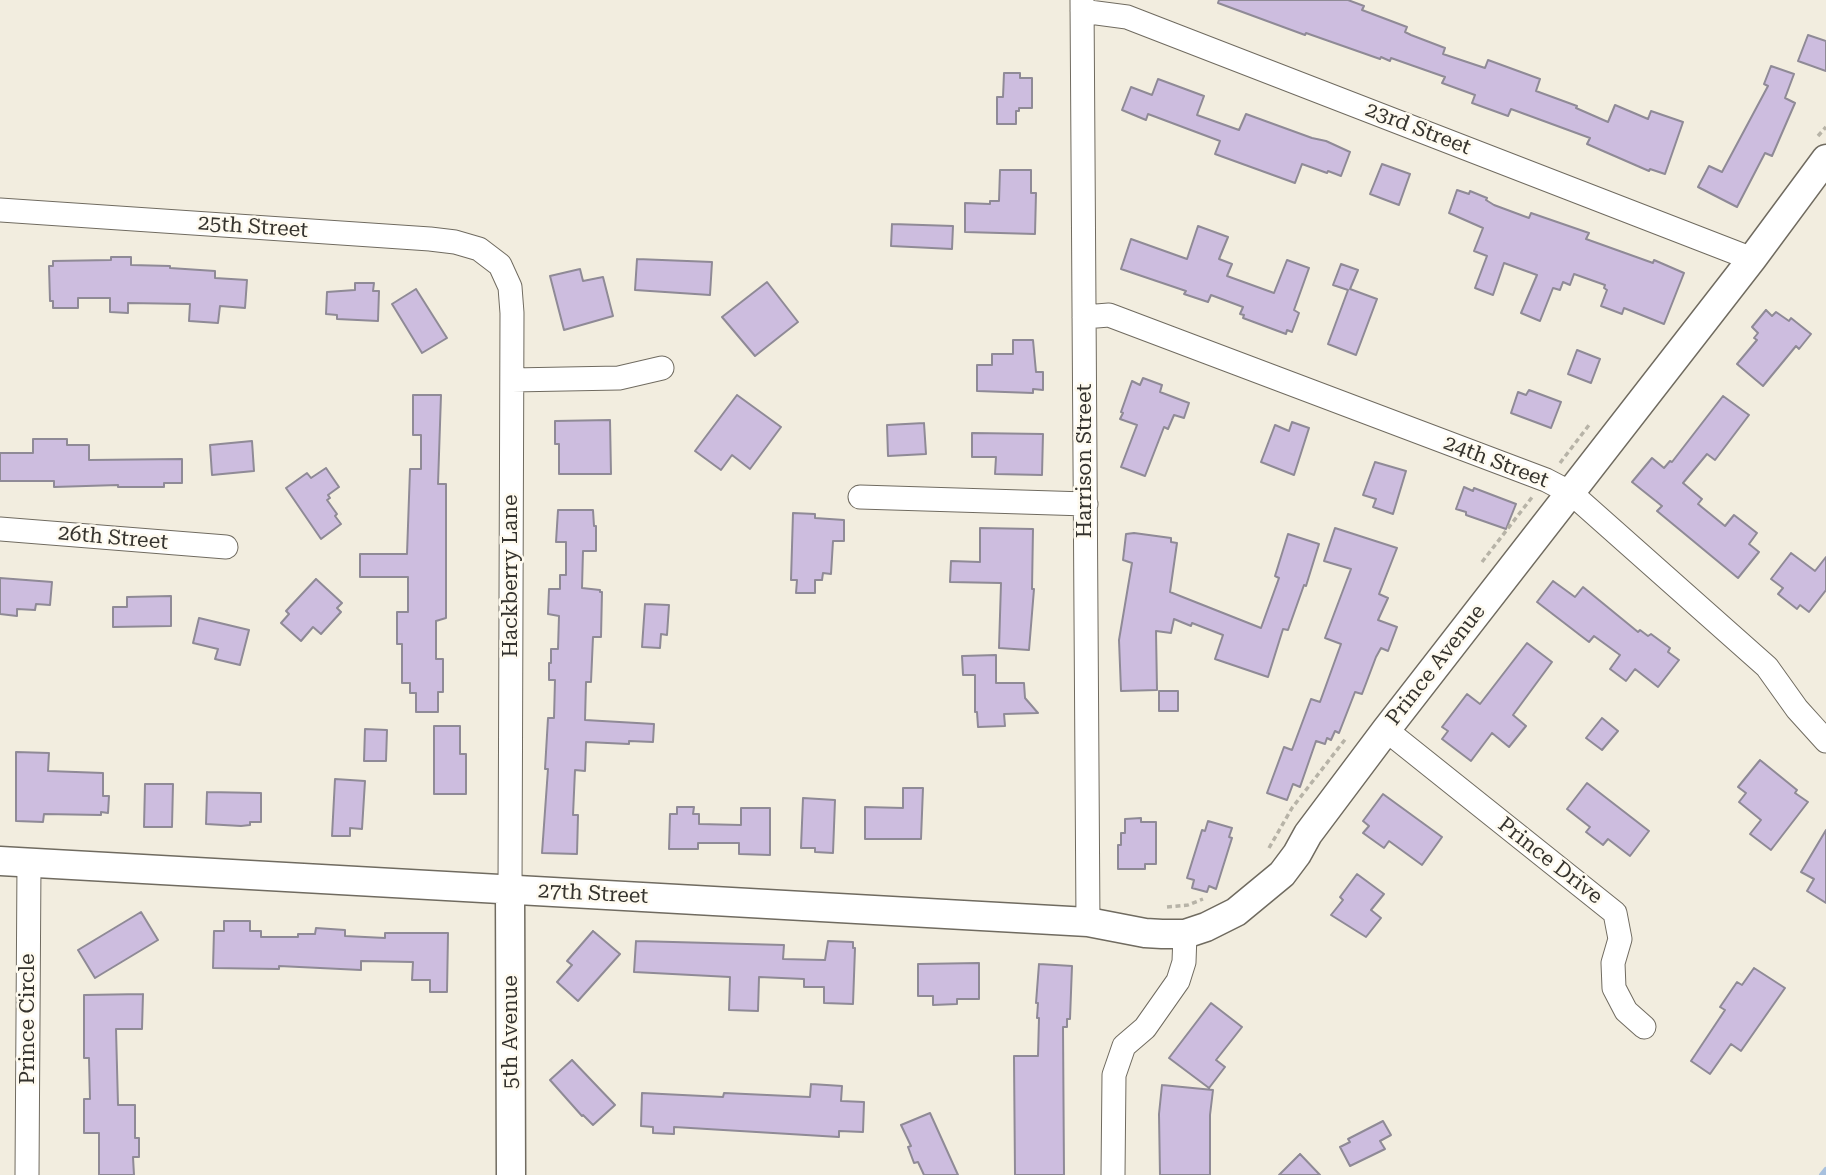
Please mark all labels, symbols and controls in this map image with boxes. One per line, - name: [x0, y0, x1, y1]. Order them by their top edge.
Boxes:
- street label: 23rd Street: [1362, 97, 1474, 161]
- street label: 25th Street: [197, 211, 309, 243]
- street label: Harrison Street: [1072, 384, 1098, 538]
- street label: 24th Street: [1440, 430, 1552, 494]
- street label: Hackberry Lane: [498, 494, 524, 658]
- street label: 26th Street: [57, 521, 169, 555]
- street label: Prince Avenue: [1381, 600, 1491, 730]
- street label: Prince Drive: [1493, 812, 1607, 910]
- street label: 27th Street: [537, 879, 649, 909]
- street label: Prince Circle: [15, 953, 41, 1085]
- street label: 5th Avenue: [498, 975, 524, 1089]

